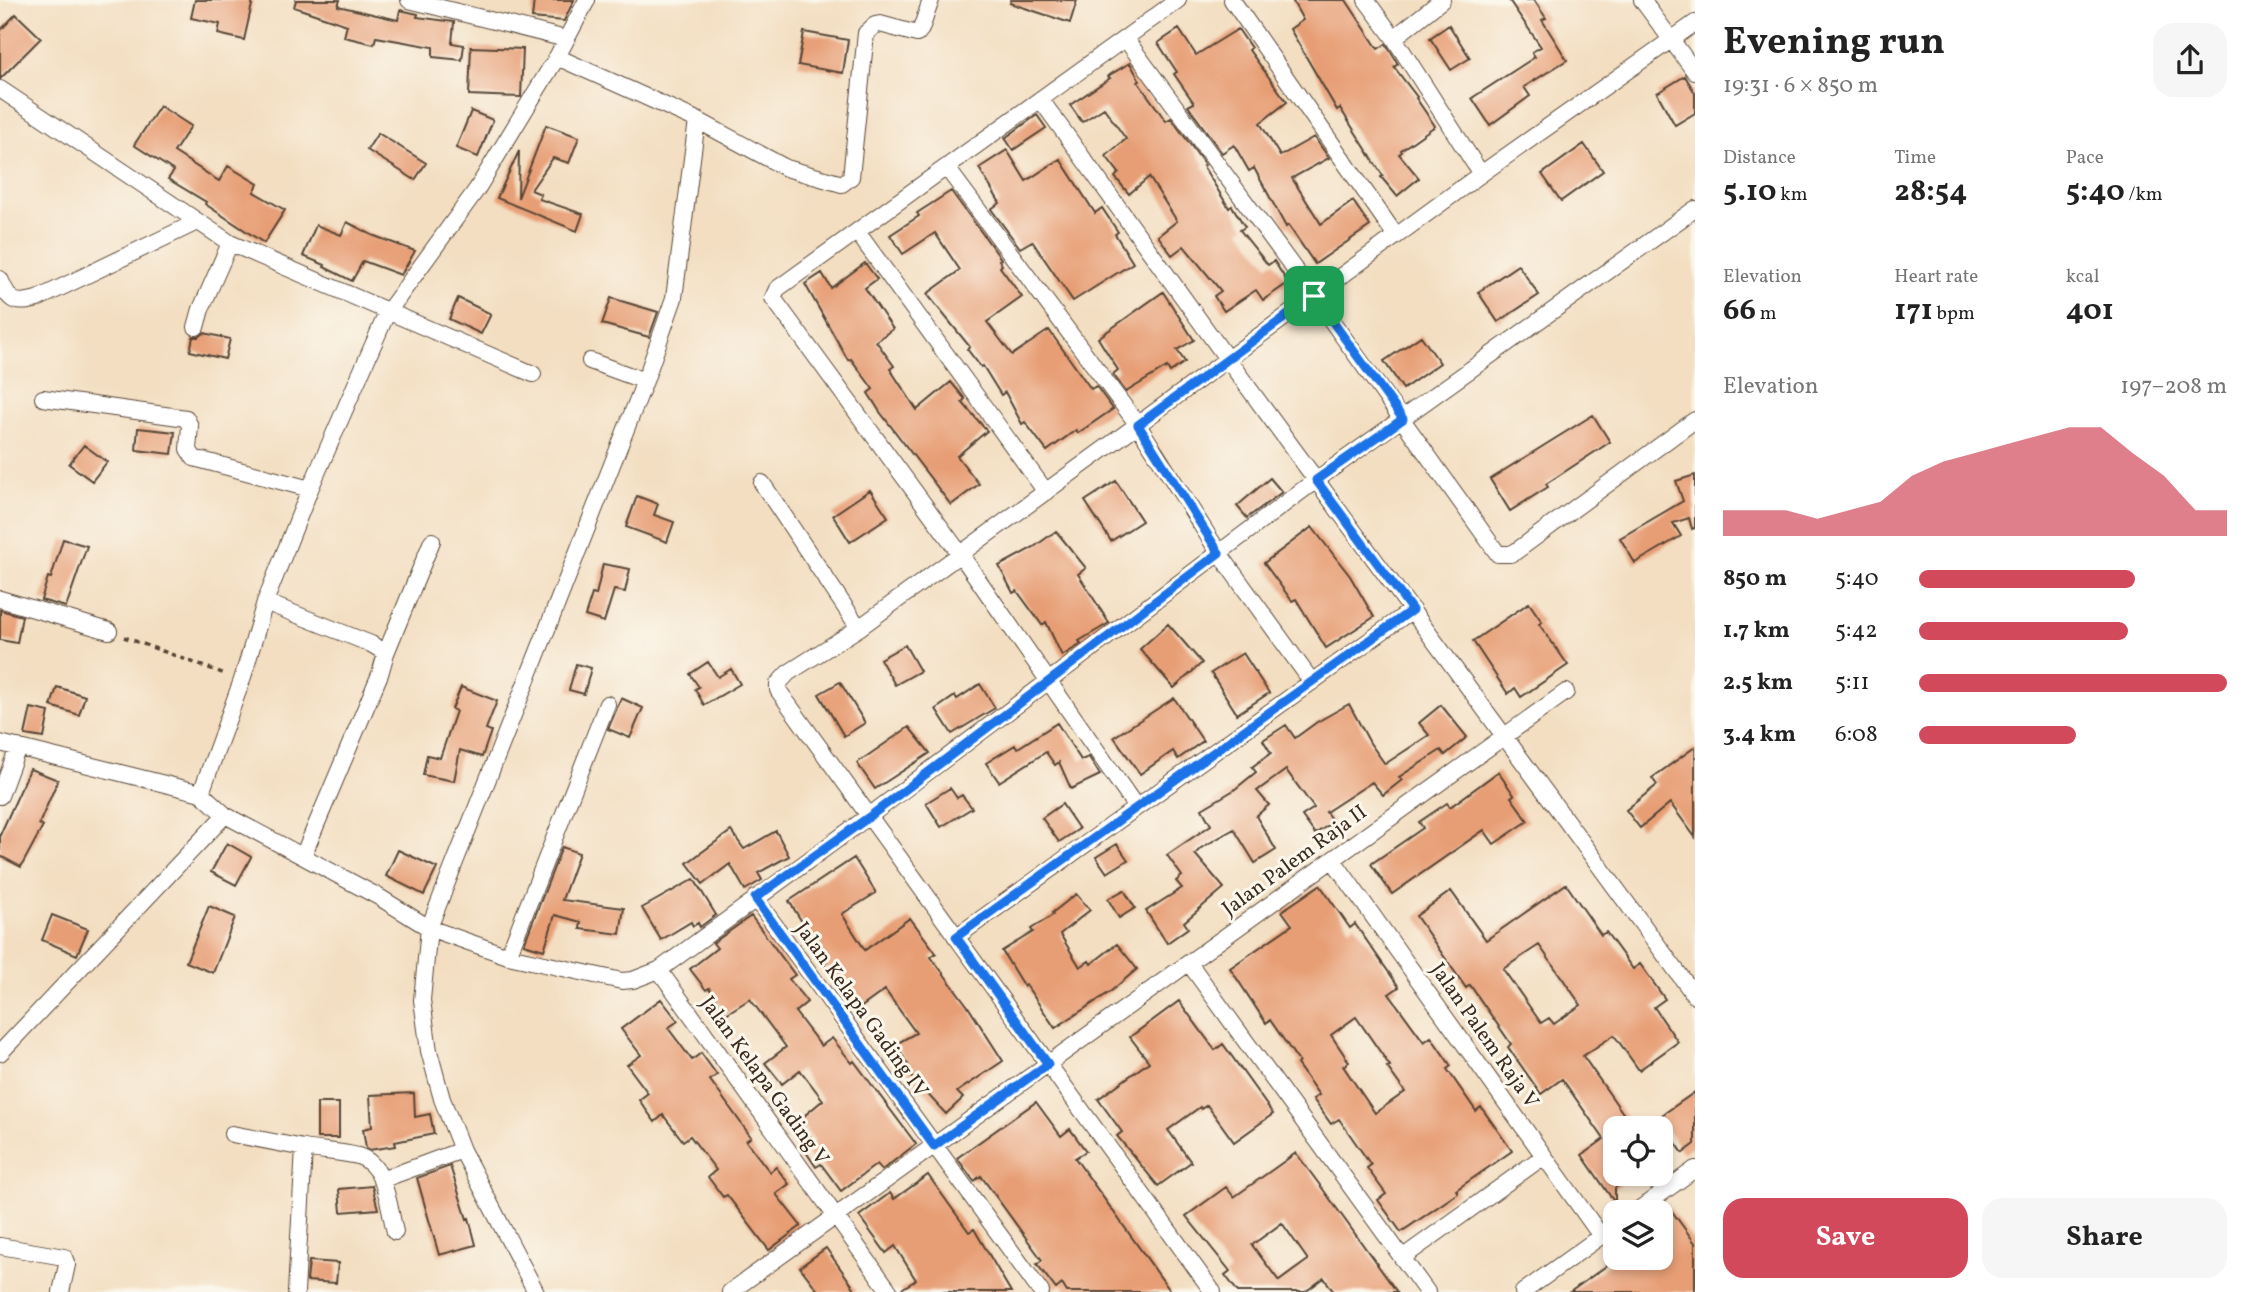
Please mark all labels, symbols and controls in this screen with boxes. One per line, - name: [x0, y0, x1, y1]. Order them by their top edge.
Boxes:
- text: Evening run: [1723, 17, 1945, 70]
- button: share: [2153, 23, 2227, 97]
- text: 19:31 · 6 × 850 m: [1723, 70, 1878, 102]
- text: Distance: [1723, 145, 1796, 171]
- text: Time: [1894, 145, 1936, 171]
- text: Pace: [2066, 145, 2104, 171]
- text: 5.10: [1723, 171, 1777, 213]
- text: 28:54: [1894, 171, 1967, 213]
- text: 5:40: [2066, 171, 2125, 213]
- text: km: [1777, 182, 1807, 208]
- text: /km: [2125, 182, 2163, 208]
- text: Elevation: [1723, 264, 1802, 290]
- text: Heart rate: [1894, 264, 1978, 290]
- text: kcal: [2066, 264, 2099, 290]
- pin: [1284, 266, 1344, 326]
- icon: arrive: [1295, 277, 1333, 315]
- text: 66: [1723, 290, 1756, 332]
- text: 171: [1894, 290, 1933, 332]
- text: 401: [2066, 290, 2114, 332]
- text: m: [1756, 301, 1777, 327]
- text: bpm: [1933, 301, 1975, 327]
- text: Elevation: [1723, 371, 1819, 403]
- text: 197–208 m: [2120, 371, 2227, 403]
- text: 850 m: [1723, 563, 1787, 595]
- text: 5:40: [1835, 563, 1879, 595]
- text: 1.7 km: [1723, 615, 1790, 647]
- text: 5:42: [1835, 615, 1878, 647]
- text: 2.5 km: [1723, 667, 1793, 699]
- text: 5:11: [1835, 667, 1869, 699]
- text: 3.4 km: [1723, 719, 1796, 751]
- text: 6:08: [1835, 719, 1878, 751]
- street label: Jalan Palem Raja II: [1217, 798, 1373, 924]
- street label: Jalan Kelapa Gading IV: [787, 916, 935, 1104]
- street label: Jalan Palem Raja V: [1423, 957, 1545, 1115]
- street label: Jalan Kelapa Gading V: [693, 990, 835, 1172]
- map controls: [1603, 1116, 1673, 1270]
- button: locate: [1603, 1116, 1673, 1186]
- button: Save: [1723, 1198, 1968, 1278]
- button: Share: [1982, 1198, 2227, 1278]
- button: layers: [1603, 1200, 1673, 1270]

